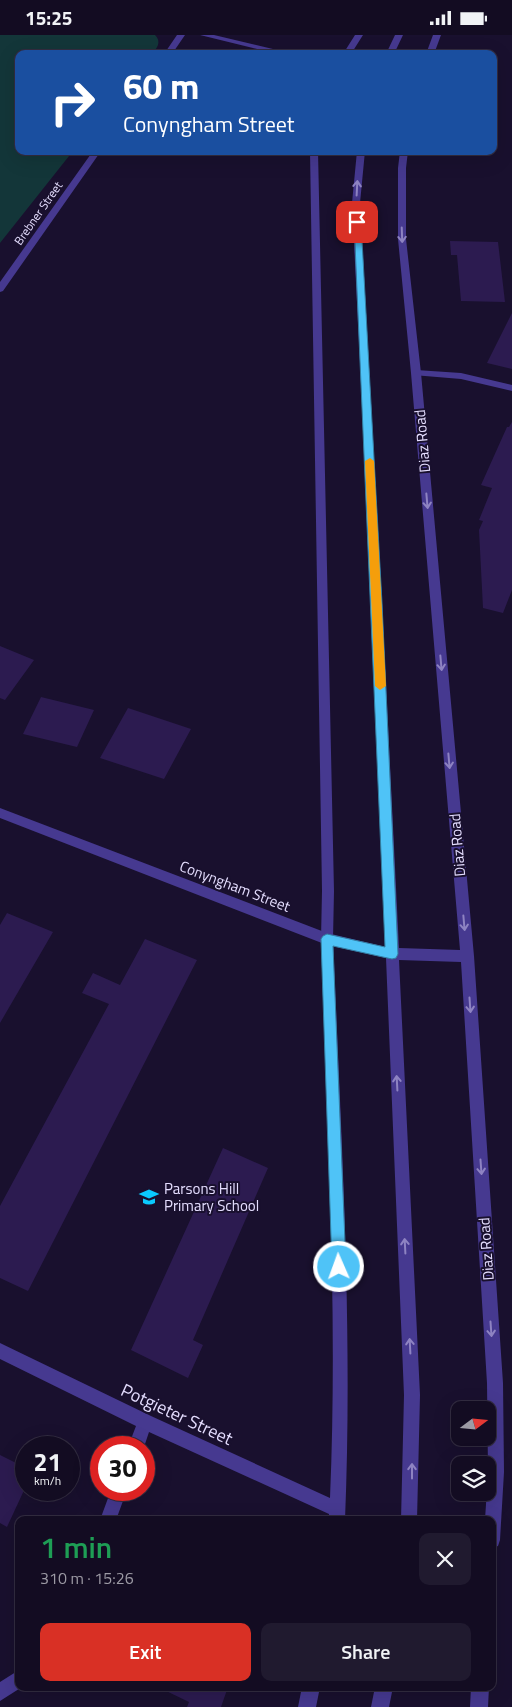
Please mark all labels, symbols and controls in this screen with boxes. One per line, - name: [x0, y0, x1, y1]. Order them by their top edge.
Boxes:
- text: 15:25: [25, 3, 72, 32]
- text: 60 m: [123, 59, 199, 113]
- icon: right: [40, 70, 105, 135]
- text: Conyngham Street: [123, 107, 295, 141]
- street label: Brebner Street: [9, 177, 67, 249]
- one-way arrow: [352, 181, 361, 197]
- pin: [336, 201, 378, 243]
- icon: arrive: [343, 208, 371, 236]
- one-way arrow: [398, 227, 407, 243]
- street label: Diaz Road: [408, 409, 436, 473]
- one-way arrow: [422, 493, 432, 509]
- one-way arrow: [436, 655, 446, 671]
- one-way arrow: [445, 753, 454, 769]
- street label: Diaz Road: [443, 813, 471, 877]
- street label: Conyngham Street: [176, 854, 294, 918]
- one-way arrow: [459, 915, 468, 931]
- one-way arrow: [465, 997, 474, 1013]
- one-way arrow: [393, 1076, 402, 1092]
- one-way arrow: [476, 1159, 485, 1175]
- place label: Parsons Hill Primary School: [164, 1177, 259, 1217]
- school or university icon: Parsons Hill Primary School: [138, 1186, 160, 1208]
- street label: Diaz Road: [472, 1217, 500, 1281]
- one-way arrow: [400, 1238, 409, 1254]
- position arrow: [312, 1240, 364, 1292]
- one-way arrow: [487, 1321, 496, 1337]
- one-way arrow: [405, 1339, 414, 1355]
- street label: Potgieter Street: [117, 1376, 238, 1452]
- north arrow: [451, 1401, 496, 1446]
- map controls: [451, 1401, 496, 1501]
- speed limit sign: 30: [90, 1436, 155, 1501]
- text: 21: [33, 1443, 62, 1481]
- button: layers: [451, 1456, 496, 1501]
- one-way arrow: [407, 1464, 417, 1480]
- text: km/h: [34, 1471, 61, 1490]
- text: 1 min: [40, 1524, 112, 1570]
- button: close: [419, 1533, 471, 1585]
- text: 310 m · 15:26: [40, 1566, 134, 1590]
- button: Exit: [40, 1623, 251, 1681]
- button: Share: [261, 1623, 471, 1681]

